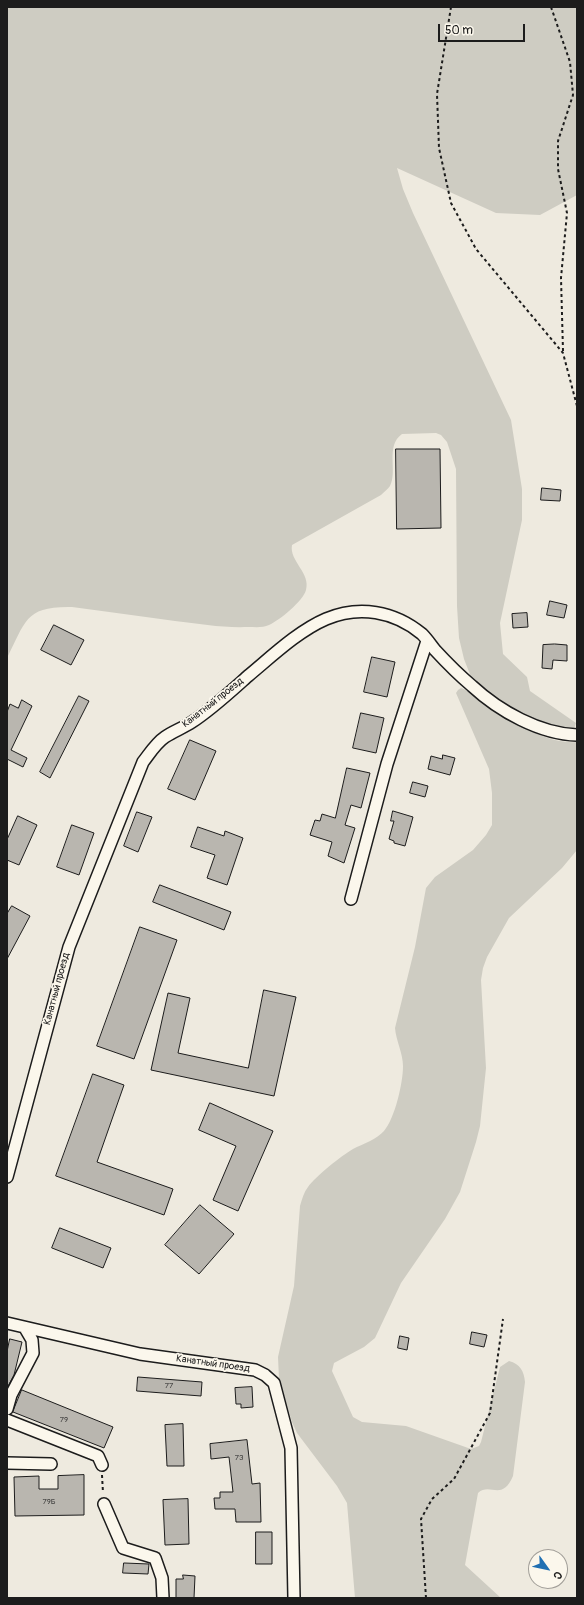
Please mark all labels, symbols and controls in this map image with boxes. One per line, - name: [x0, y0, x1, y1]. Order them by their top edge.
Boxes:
- scale bar: [440, 16, 527, 42]
- text: 50 m: [445, 23, 473, 38]
- street label: Канатный проезд: [180, 675, 246, 731]
- street label: Канатный проезд: [42, 952, 72, 1026]
- street label: Канатный проезд: [175, 1353, 251, 1375]
- house number: 77: [165, 1381, 173, 1391]
- house number: 79: [60, 1415, 68, 1425]
- house number: 73: [235, 1453, 243, 1463]
- house number: 79Б: [42, 1497, 56, 1507]
- north arrow: [528, 1549, 568, 1589]
- text: С: [550, 1569, 565, 1582]

